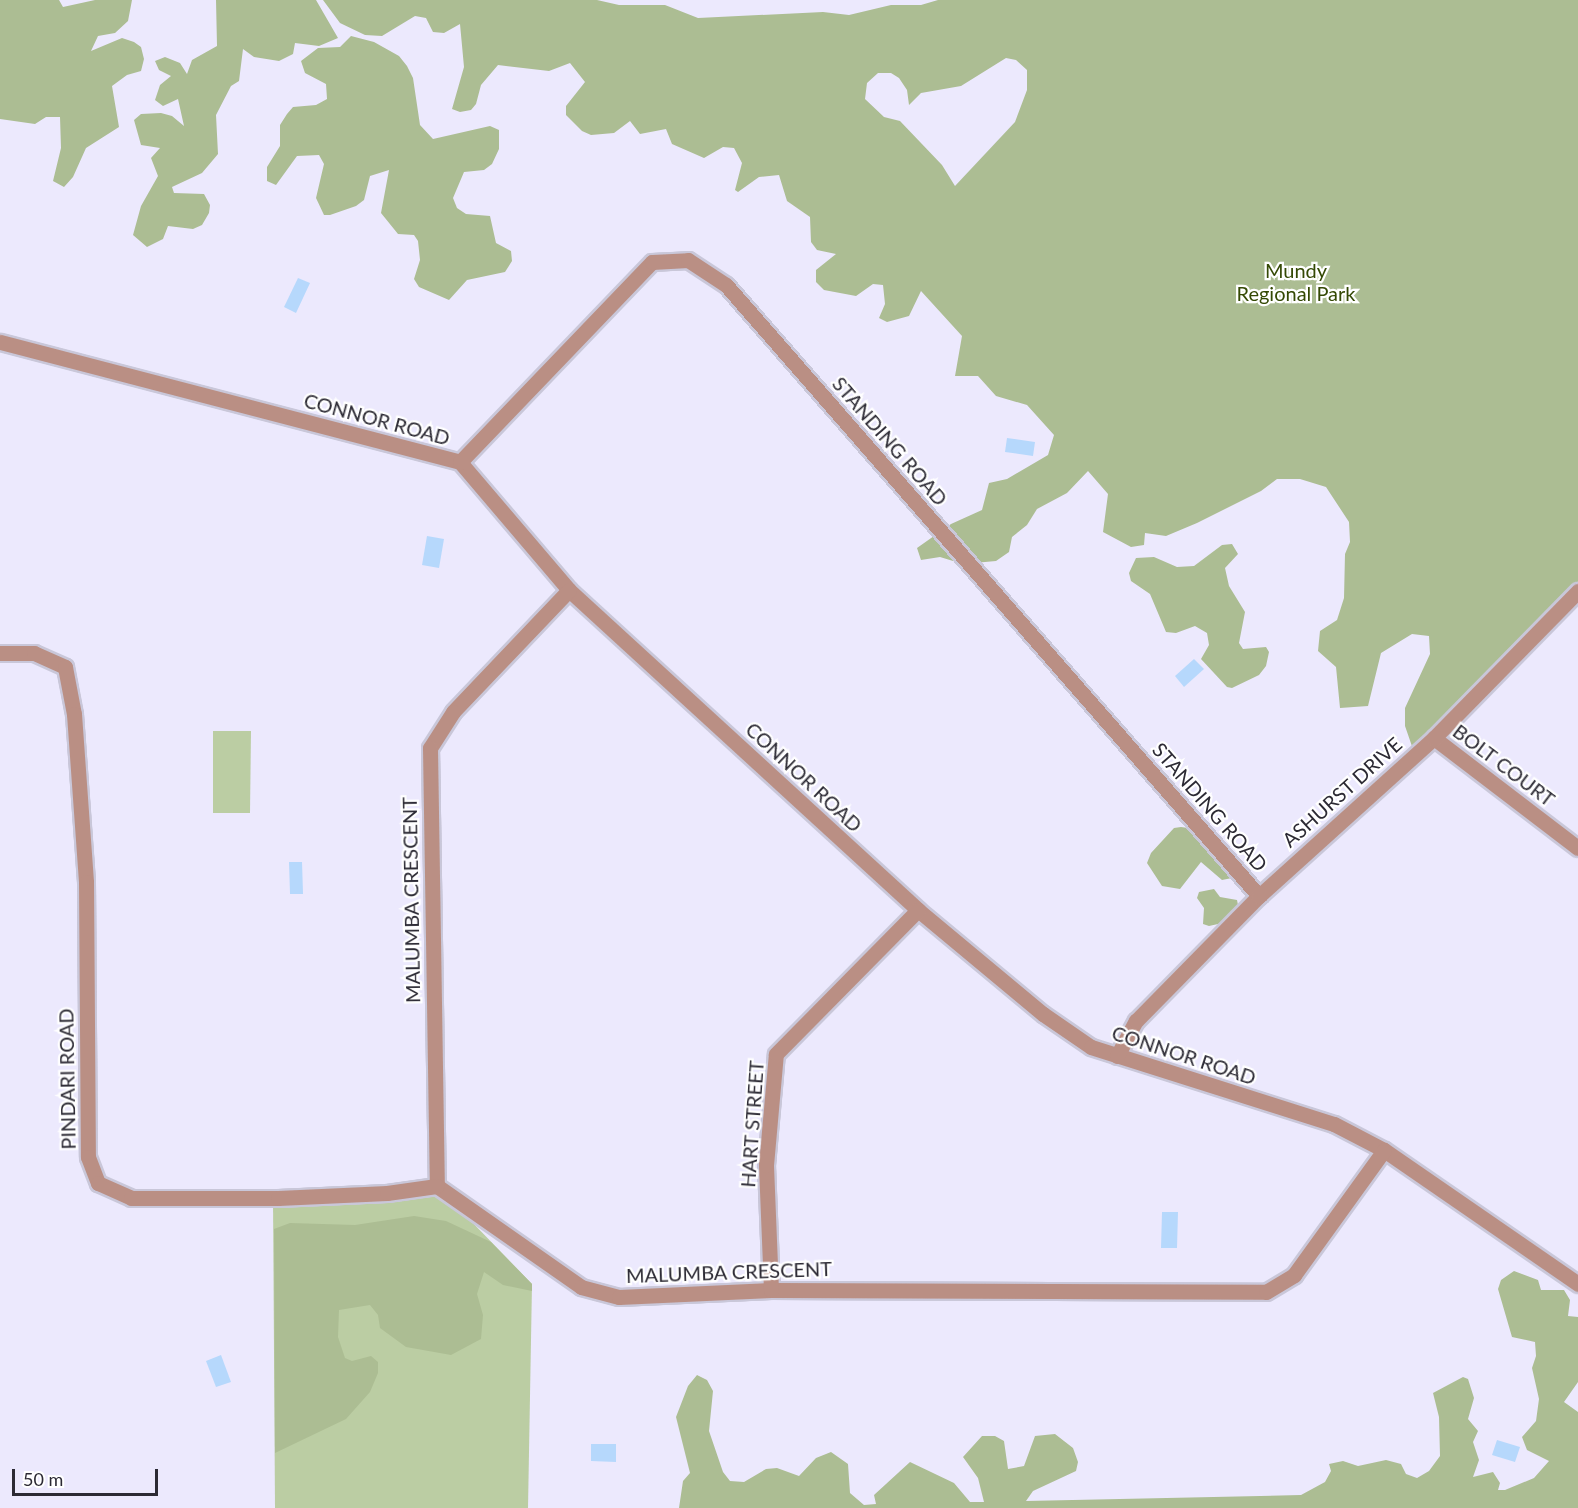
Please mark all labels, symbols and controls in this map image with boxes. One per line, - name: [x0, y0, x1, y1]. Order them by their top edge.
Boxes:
- park label: Mundy Regional Park: [1237, 259, 1355, 306]
- street label: STANDING ROAD: [828, 372, 952, 510]
- street label: CONNOR ROAD: [301, 388, 453, 450]
- street label: CONNOR ROAD: [741, 717, 867, 837]
- street label: BOLT COURT: [1448, 719, 1560, 811]
- street label: ASHURST DRIVE: [1277, 732, 1407, 852]
- street label: STANDING ROAD: [1148, 738, 1272, 876]
- street label: MALUMBA CRESCENT: [397, 796, 425, 1004]
- street label: PINDARI ROAD: [54, 1008, 80, 1150]
- street label: CONNOR ROAD: [1109, 1020, 1259, 1090]
- street label: HART STREET: [736, 1059, 768, 1189]
- street label: MALUMBA CRESCENT: [625, 1256, 833, 1288]
- scale bar: [15, 1457, 160, 1495]
- text: 50 m: [23, 1468, 63, 1490]

